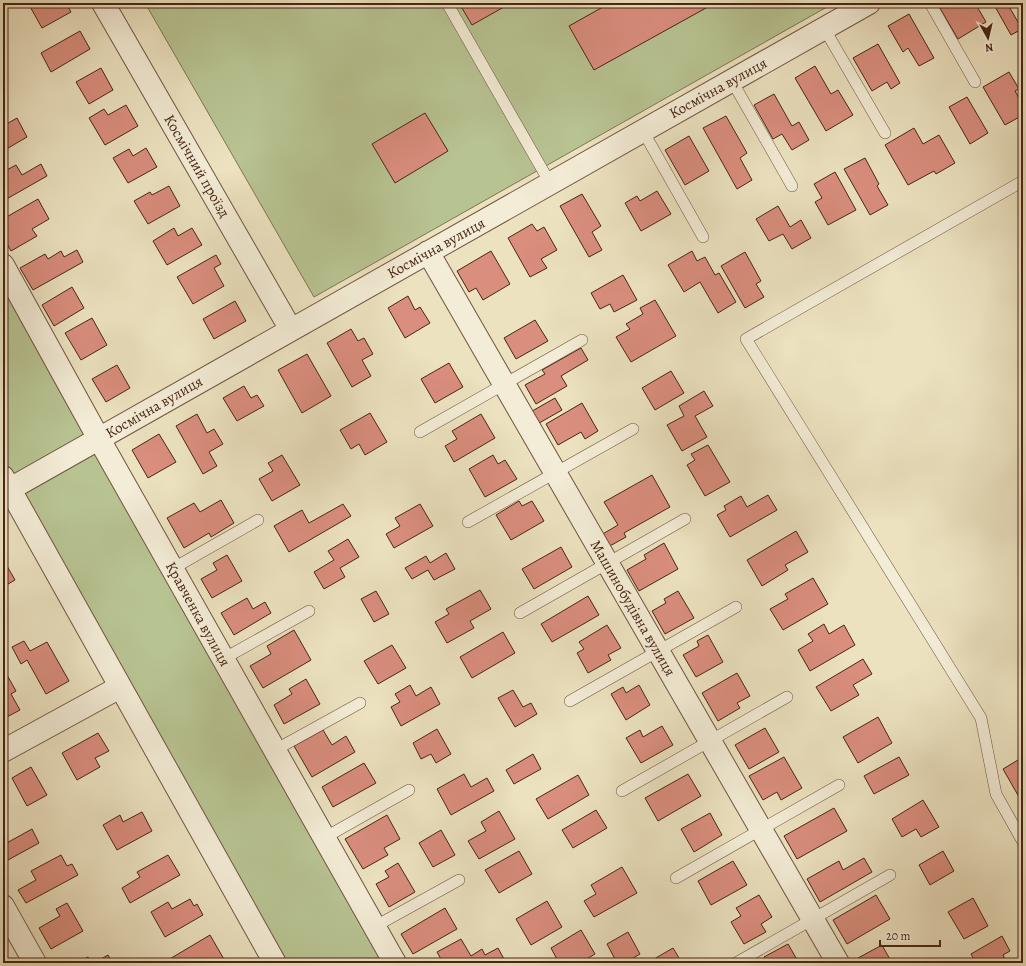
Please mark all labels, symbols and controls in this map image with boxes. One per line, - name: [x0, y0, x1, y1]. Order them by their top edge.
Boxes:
- north arrow: [968, 18, 1008, 58]
- text: N: [984, 39, 994, 55]
- street label: Космічна вулиця: [665, 53, 771, 123]
- street label: Космічний проїзд: [159, 111, 235, 221]
- street label: Космічна вулиця: [383, 213, 489, 283]
- street label: Космічна вулиця: [102, 371, 206, 443]
- street label: Машинобудівна вулиця: [586, 536, 680, 680]
- street label: Кравченка вулиця: [161, 558, 235, 670]
- scale bar: [880, 922, 940, 948]
- text: 20 m: [886, 928, 910, 944]

